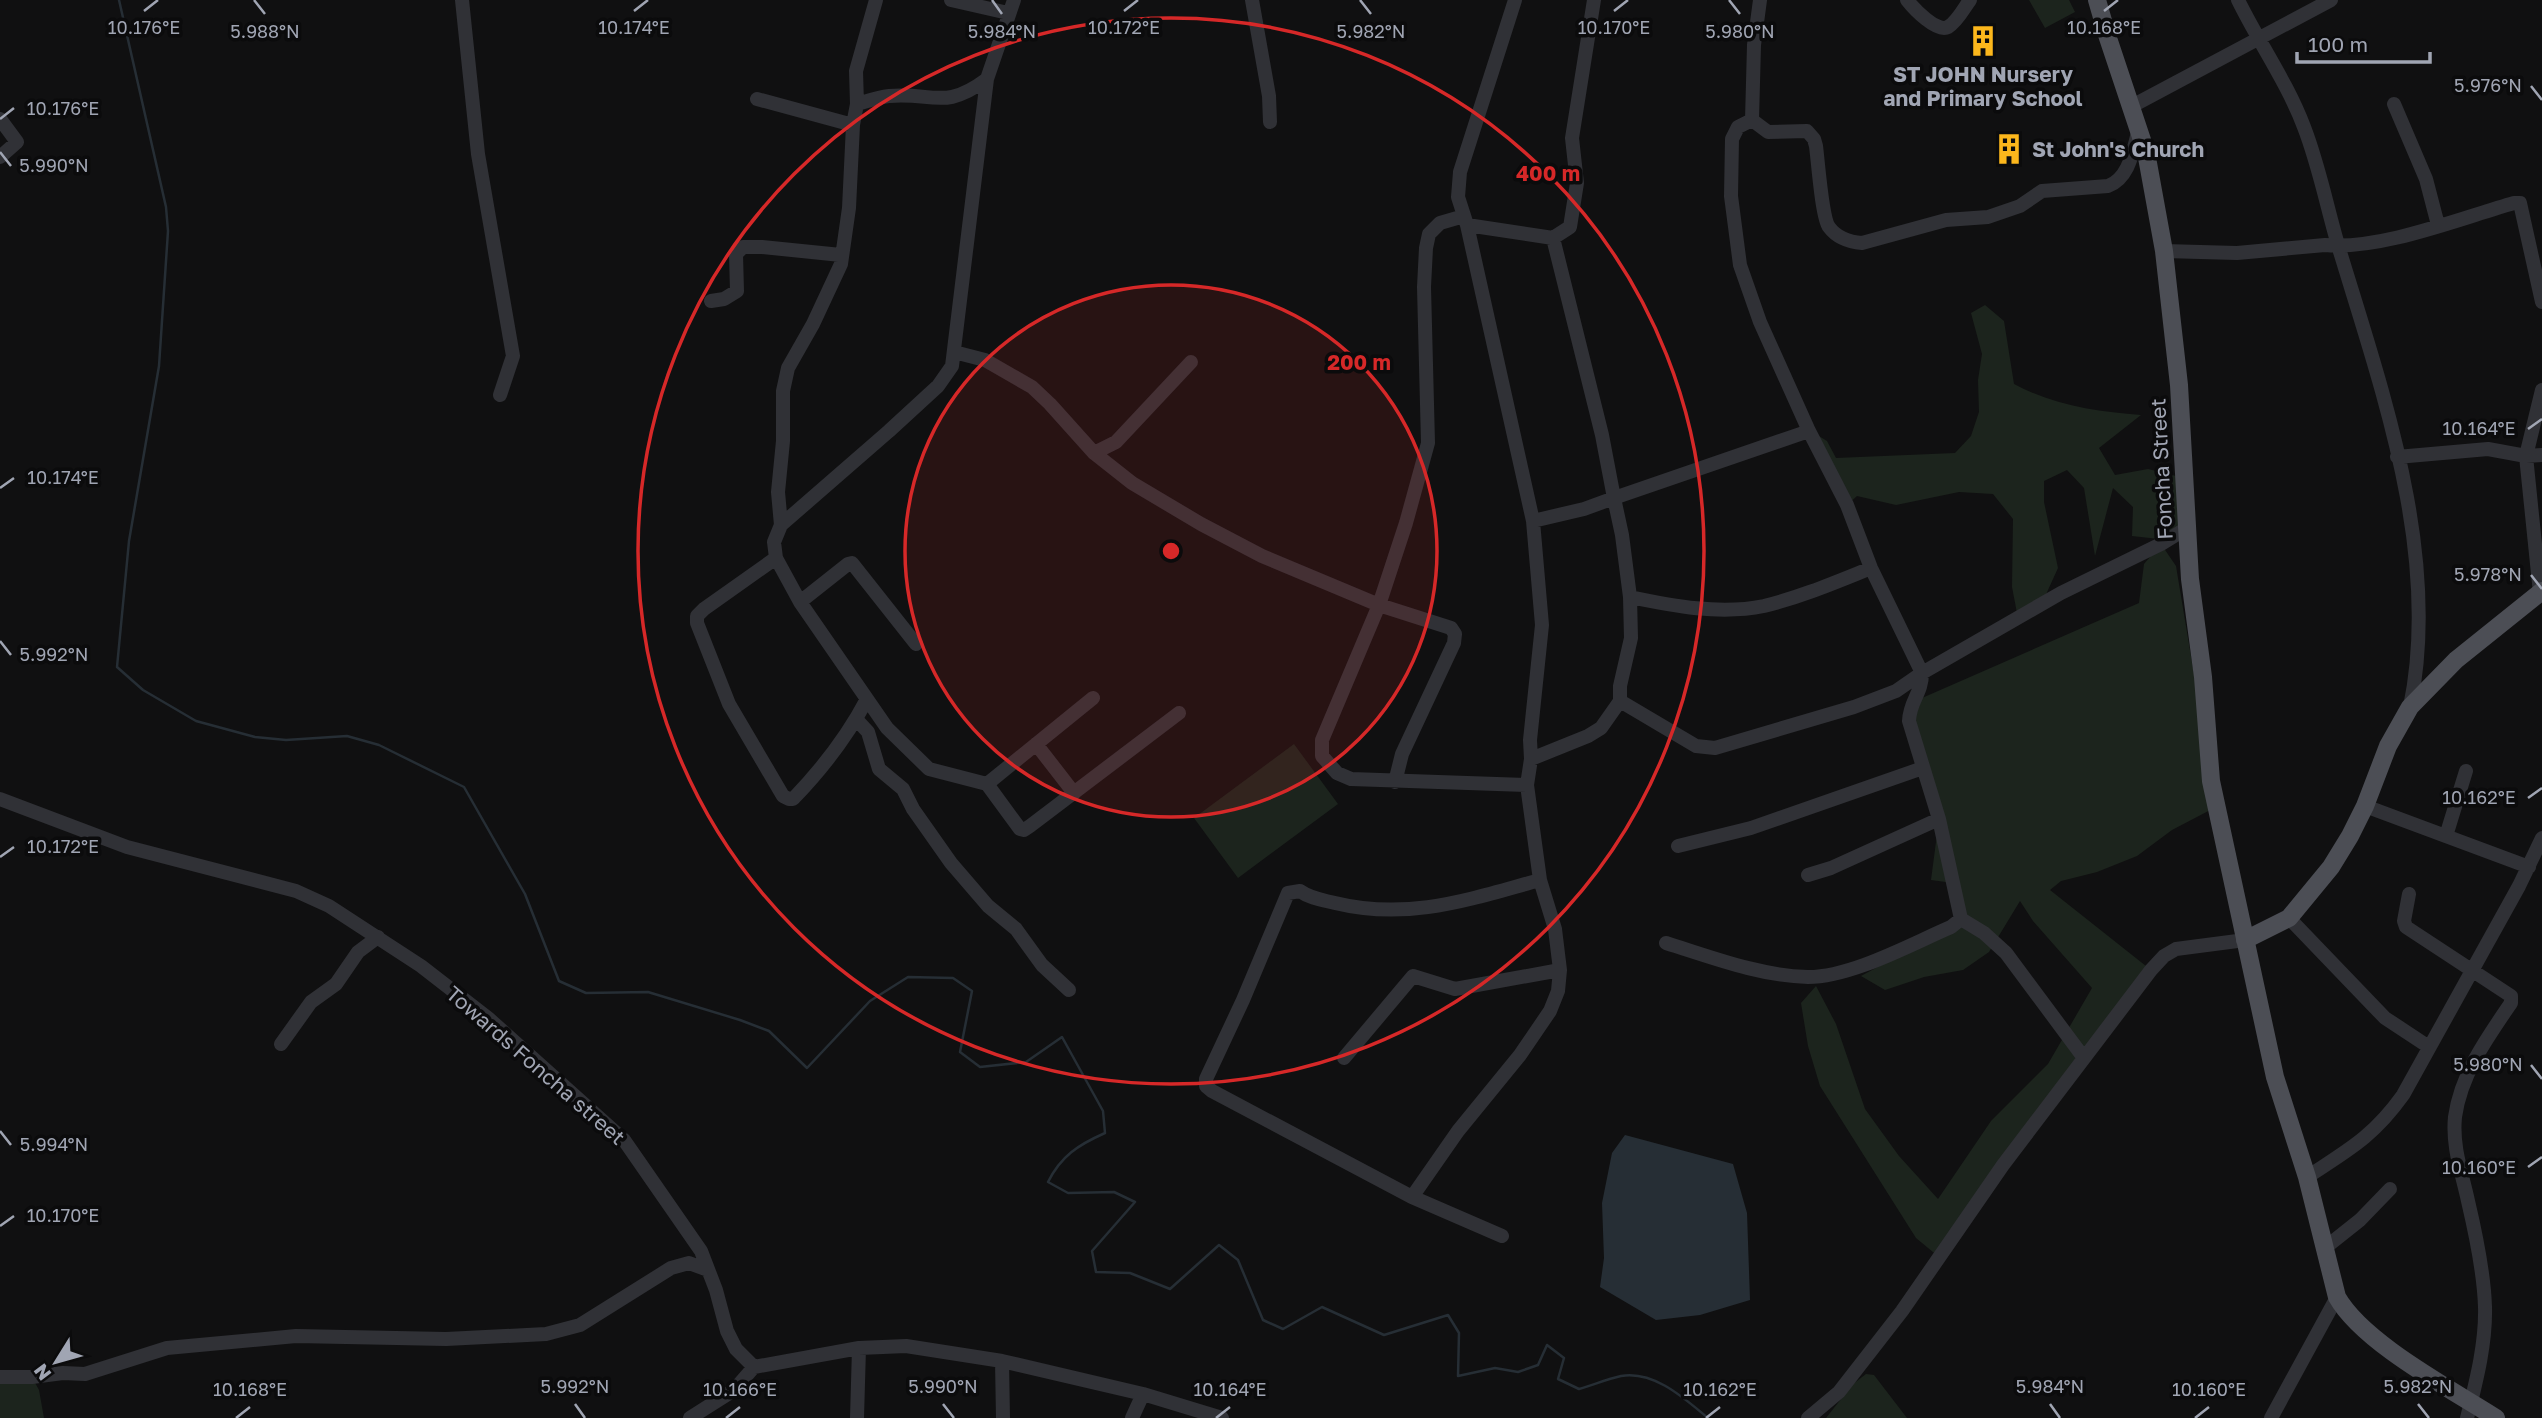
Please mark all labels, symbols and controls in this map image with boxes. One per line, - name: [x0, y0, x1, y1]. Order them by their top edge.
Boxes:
- text: 10.176°E: [108, 16, 180, 38]
- text: 10.174°E: [598, 16, 670, 38]
- text: 10.172°E: [1088, 16, 1160, 38]
- text: 10.170°E: [1578, 16, 1650, 38]
- text: 10.168°E: [2067, 16, 2141, 38]
- text: 5.988°N: [230, 20, 300, 42]
- text: 5.984°N: [968, 20, 1036, 42]
- text: 5.982°N: [1337, 20, 1405, 42]
- text: 5.980°N: [1705, 20, 1775, 42]
- scale bar: [2297, 21, 2430, 65]
- building icon: ST JOHN Nursery and Primary School: [1966, 24, 2000, 58]
- text: 100 m: [2308, 31, 2368, 57]
- place label: ST JOHN Nursery and Primary School: [1883, 61, 2083, 111]
- text: 5.976°N: [2454, 74, 2522, 96]
- text: 10.176°E: [27, 97, 99, 119]
- building icon: St John's Church: [1992, 132, 2026, 166]
- place label: St John's Church: [2032, 136, 2204, 162]
- text: 5.990°N: [19, 154, 89, 176]
- text: 400 m: [1516, 160, 1580, 186]
- text: 200 m: [1327, 349, 1391, 375]
- street label: Foncha Street: [2144, 398, 2178, 540]
- text: 10.164°E: [2443, 417, 2516, 439]
- text: 10.174°E: [27, 466, 99, 488]
- centre of rings: [1159, 539, 1183, 563]
- text: 5.978°N: [2454, 563, 2522, 585]
- text: 5.992°N: [20, 643, 88, 665]
- text: 10.162°E: [2442, 786, 2516, 808]
- text: 10.172°E: [27, 835, 99, 857]
- street label: Towards Foncha street: [441, 980, 631, 1150]
- text: 5.980°N: [2453, 1053, 2523, 1075]
- text: 5.994°N: [20, 1133, 88, 1155]
- text: 10.160°E: [2442, 1156, 2516, 1178]
- text: 10.170°E: [27, 1204, 99, 1226]
- north arrow: [21, 1327, 91, 1397]
- text: N: [28, 1360, 56, 1385]
- text: 5.992°N: [541, 1375, 609, 1397]
- text: 5.990°N: [908, 1375, 978, 1397]
- text: 5.984°N: [2016, 1375, 2084, 1397]
- text: 5.982°N: [2384, 1375, 2452, 1397]
- text: 10.168°E: [213, 1378, 287, 1400]
- text: 10.166°E: [703, 1378, 777, 1400]
- text: 10.164°E: [1194, 1378, 1267, 1400]
- text: 10.162°E: [1683, 1378, 1757, 1400]
- text: 10.160°E: [2172, 1378, 2246, 1400]

